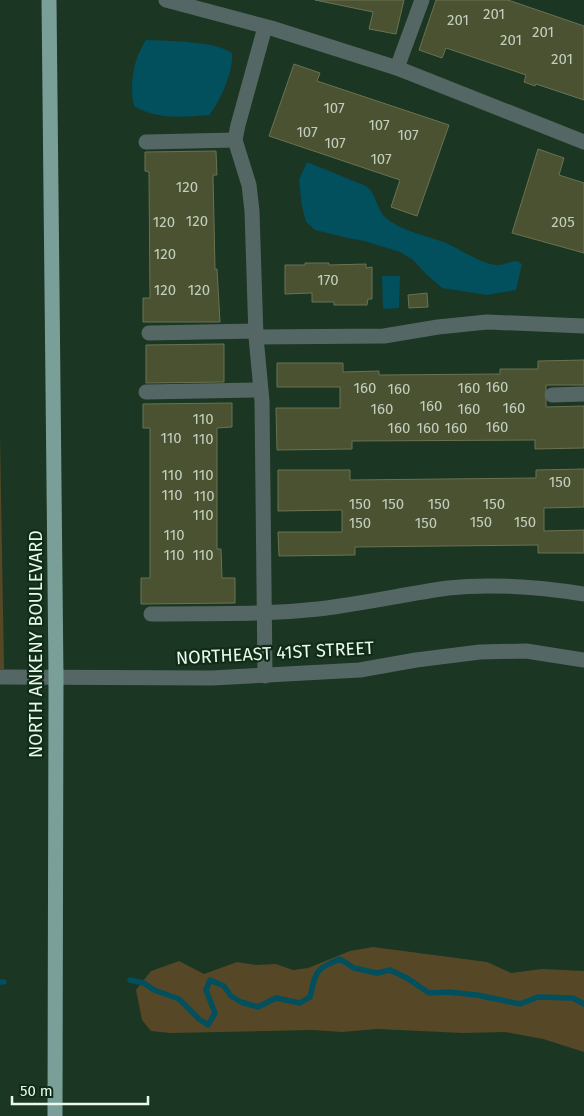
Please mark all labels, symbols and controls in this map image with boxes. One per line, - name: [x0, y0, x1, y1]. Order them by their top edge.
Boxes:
- house number: 201: [483, 5, 505, 23]
- house number: 201: [447, 11, 469, 29]
- house number: 201: [532, 23, 554, 41]
- house number: 201: [500, 31, 522, 49]
- house number: 201: [551, 50, 573, 68]
- house number: 107: [323, 99, 345, 117]
- house number: 107: [368, 116, 390, 134]
- house number: 107: [296, 123, 318, 141]
- house number: 107: [397, 126, 419, 144]
- house number: 107: [324, 134, 346, 152]
- house number: 107: [370, 150, 392, 168]
- house number: 120: [176, 178, 198, 196]
- house number: 120: [186, 212, 208, 230]
- house number: 120: [153, 213, 175, 231]
- house number: 205: [551, 213, 575, 231]
- house number: 120: [154, 245, 176, 263]
- house number: 170: [317, 271, 339, 289]
- house number: 120: [154, 281, 176, 299]
- house number: 120: [188, 281, 210, 299]
- house number: 160: [486, 378, 508, 396]
- house number: 160: [354, 379, 376, 397]
- house number: 160: [458, 379, 480, 397]
- house number: 160: [388, 380, 410, 398]
- house number: 160: [420, 397, 442, 415]
- house number: 160: [503, 399, 525, 417]
- house number: 160: [371, 400, 393, 418]
- house number: 160: [458, 400, 480, 418]
- house number: 110: [192, 410, 214, 428]
- house number: 160: [486, 418, 508, 436]
- house number: 160: [388, 419, 410, 437]
- house number: 160: [417, 419, 439, 437]
- house number: 160: [445, 419, 467, 437]
- house number: 110: [160, 429, 182, 447]
- house number: 110: [192, 430, 214, 448]
- house number: 110: [161, 466, 183, 484]
- house number: 110: [192, 466, 214, 484]
- house number: 150: [549, 473, 571, 491]
- house number: 110: [161, 486, 183, 504]
- house number: 110: [193, 487, 215, 505]
- house number: 150: [349, 495, 371, 513]
- house number: 150: [382, 495, 404, 513]
- house number: 150: [428, 495, 450, 513]
- house number: 150: [483, 495, 505, 513]
- house number: 110: [192, 506, 214, 524]
- house number: 150: [470, 513, 492, 531]
- house number: 150: [514, 513, 536, 531]
- house number: 150: [349, 514, 371, 532]
- house number: 150: [415, 514, 437, 532]
- house number: 110: [163, 526, 185, 544]
- street label: NORTH ANKENY BOULEVARD: [25, 530, 47, 758]
- house number: 110: [163, 546, 185, 564]
- house number: 110: [192, 546, 214, 564]
- street label: NORTHEAST 41ST STREET: [175, 637, 375, 669]
- scale bar: [12, 1074, 149, 1106]
- text: 50 m: [20, 1082, 53, 1100]

